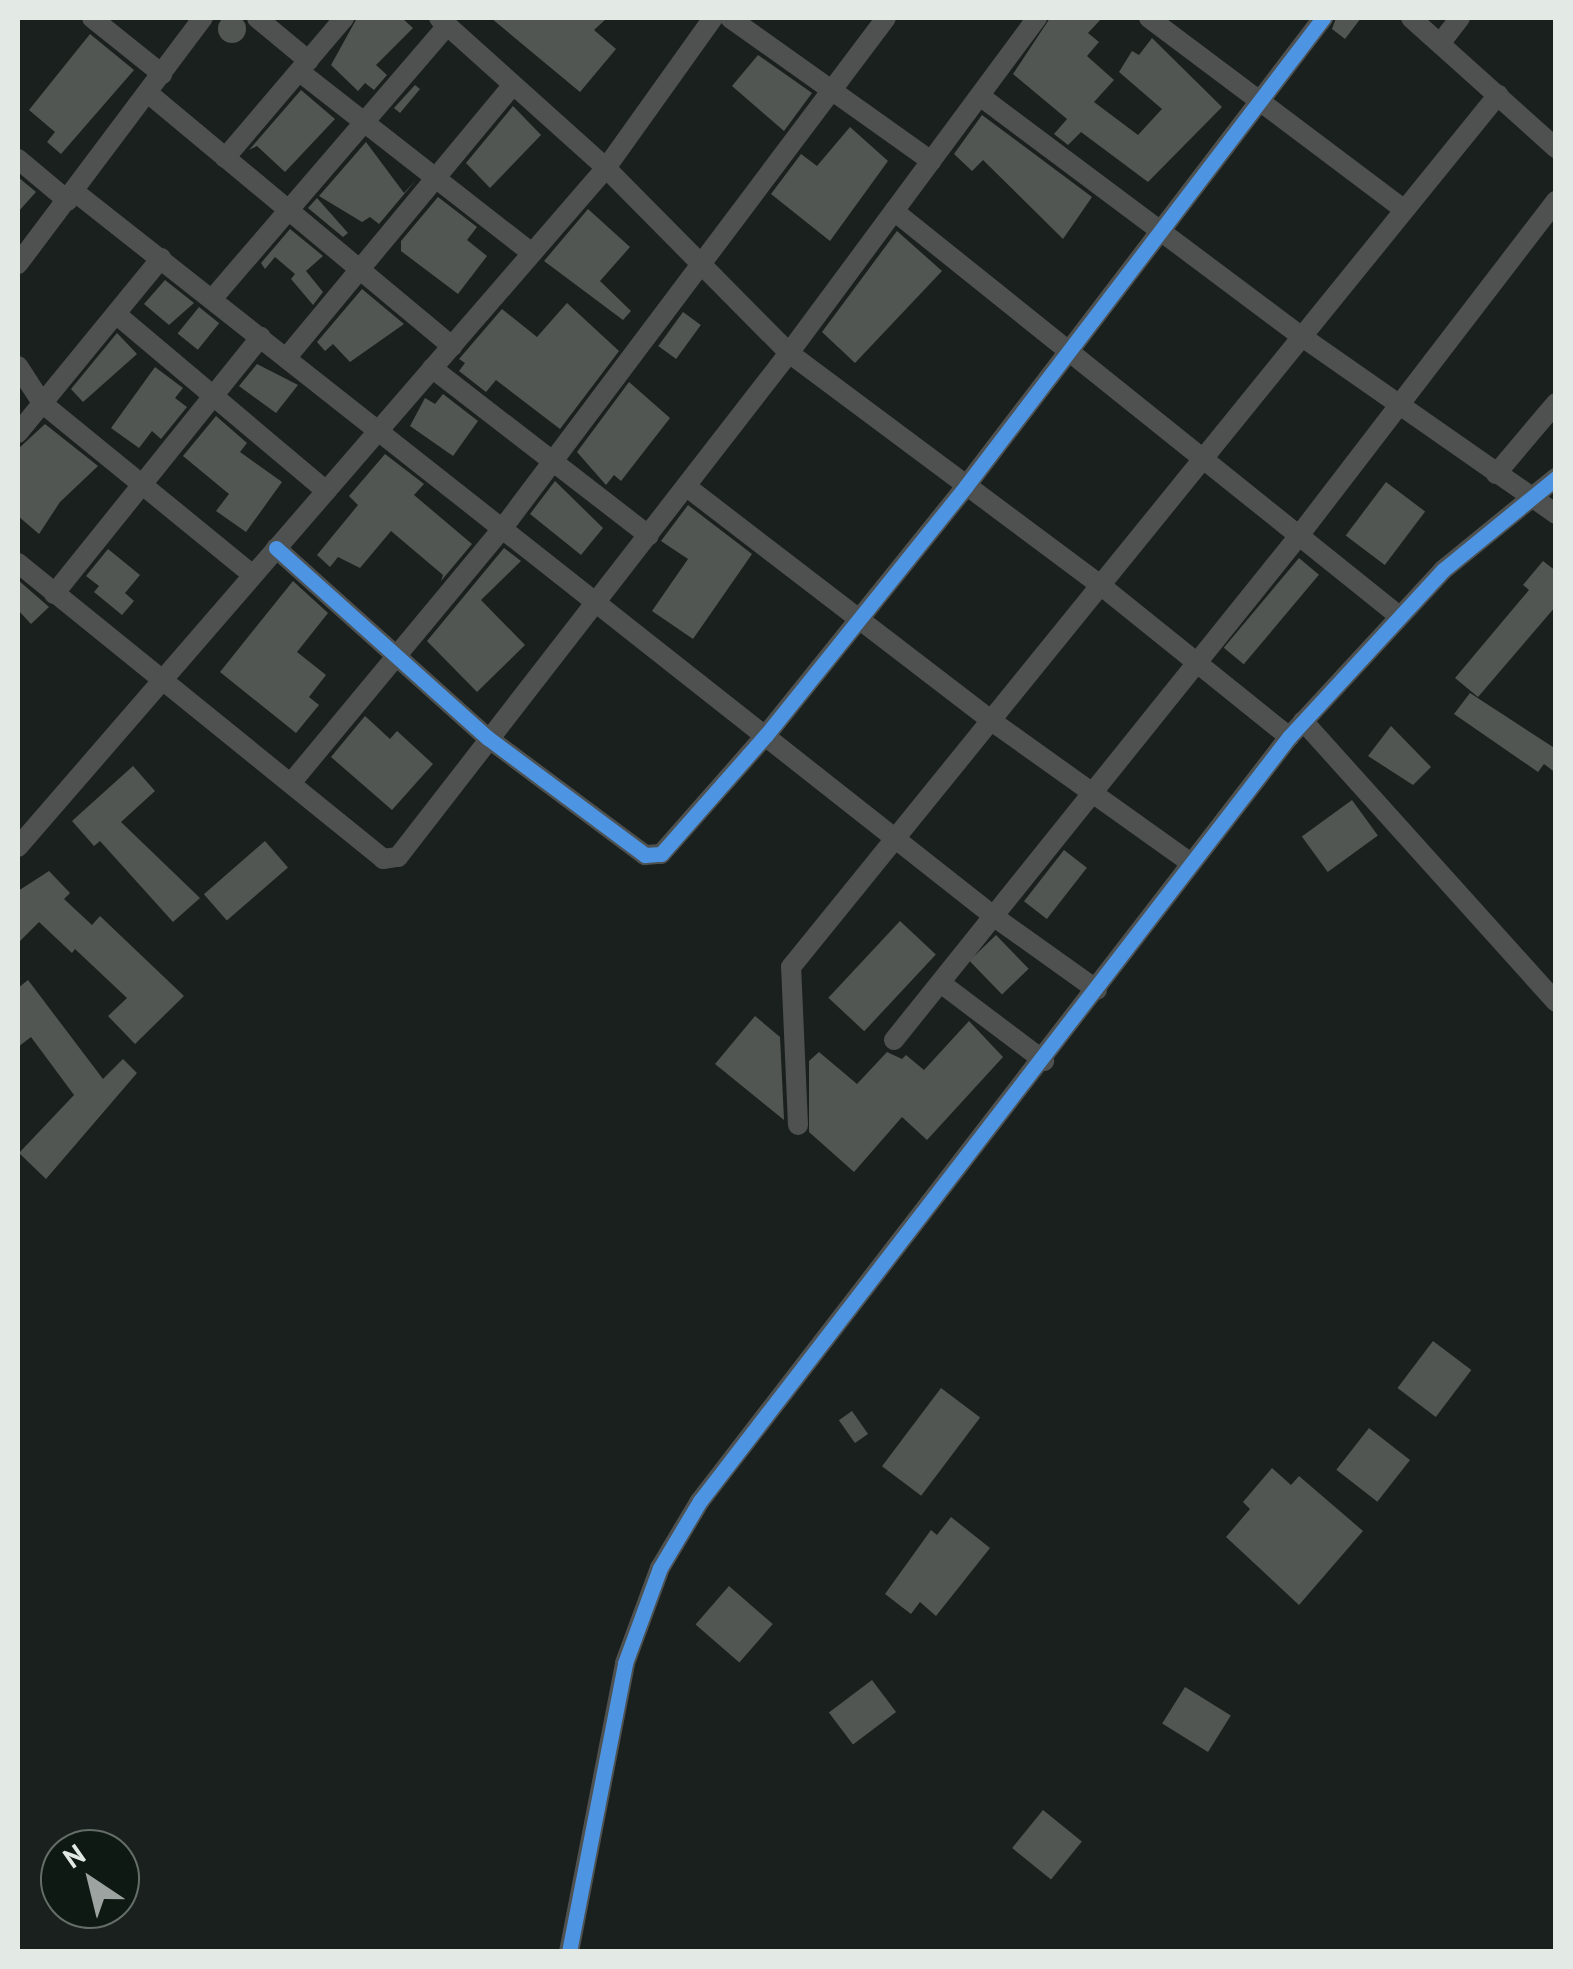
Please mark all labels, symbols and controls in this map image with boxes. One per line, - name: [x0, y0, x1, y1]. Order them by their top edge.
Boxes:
- north arrow: [40, 1829, 140, 1929]
- text: N: [56, 1835, 92, 1876]

